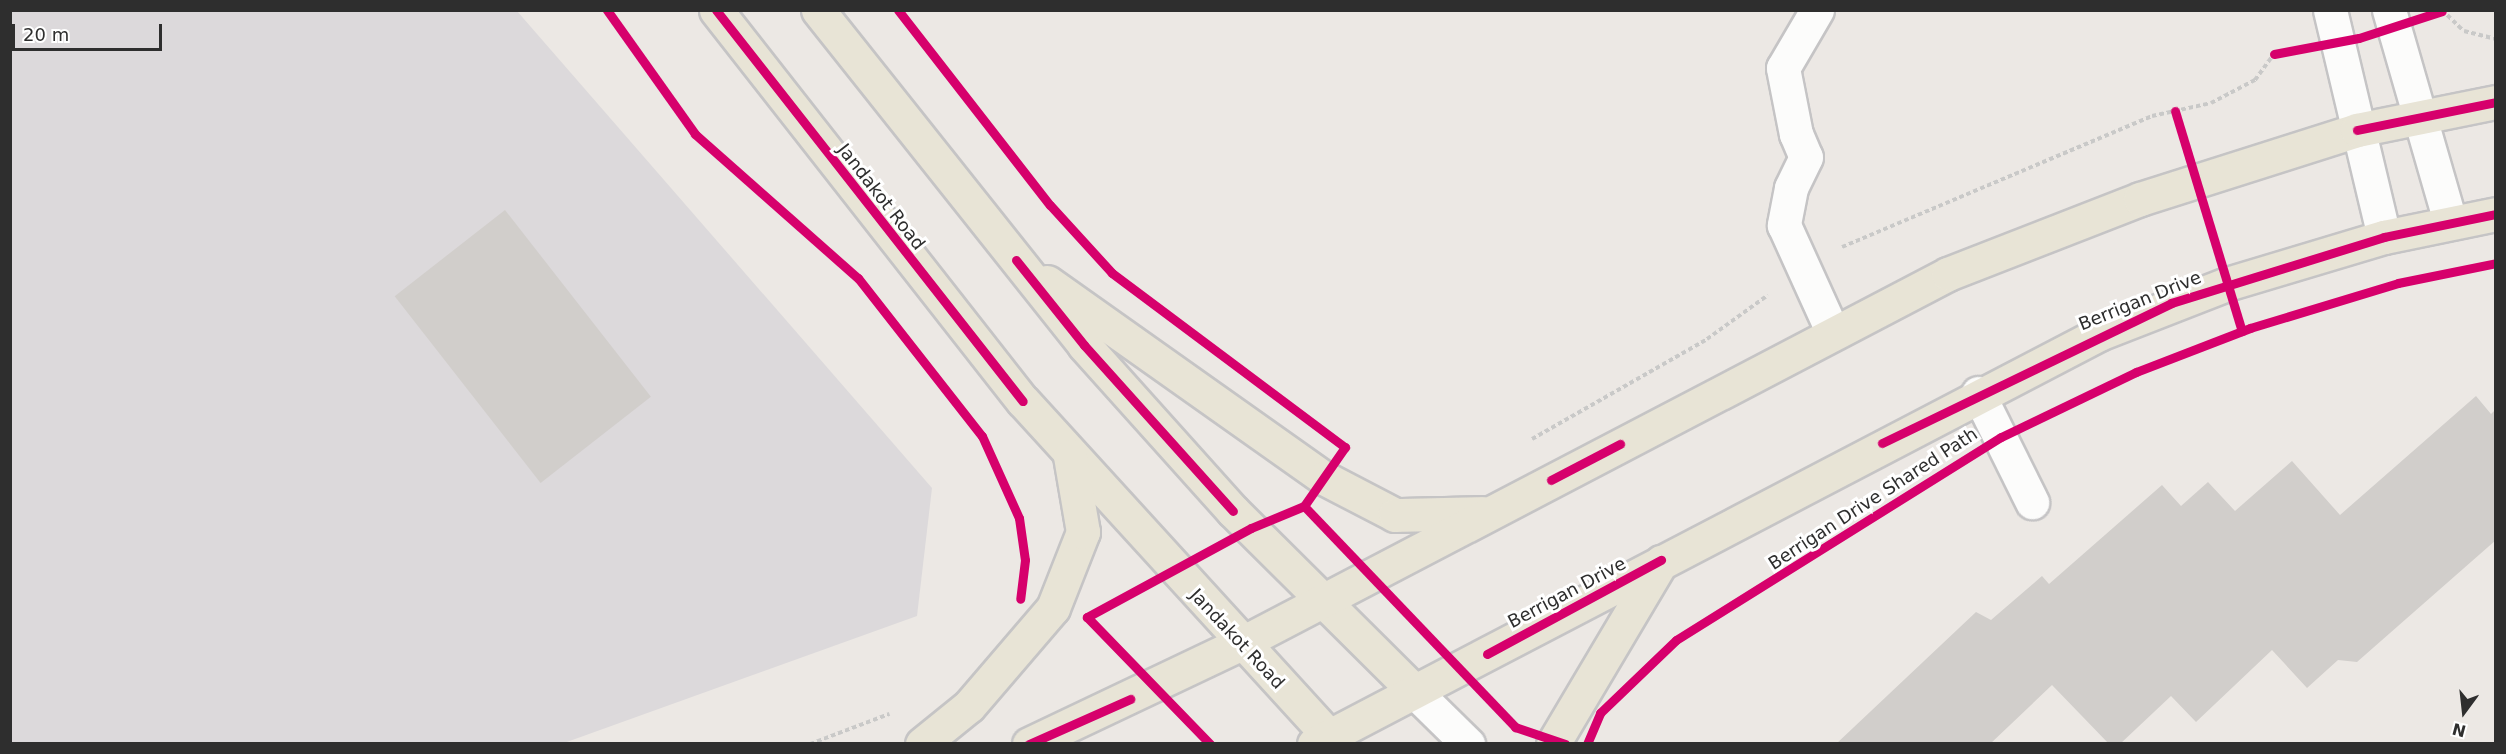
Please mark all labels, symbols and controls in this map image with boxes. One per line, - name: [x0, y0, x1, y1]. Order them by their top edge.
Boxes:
- scale bar: [15, 12, 165, 50]
- text: 20 m: [23, 24, 69, 45]
- street label: Jandakot Road: [833, 140, 929, 254]
- street label: Berrigan Drive: [2075, 267, 2205, 335]
- street label: Berrigan Drive Shared Path: [1764, 423, 1982, 575]
- street label: Berrigan Drive: [1504, 553, 1630, 633]
- street label: Jandakot Road: [1185, 584, 1289, 694]
- north arrow: [2434, 682, 2494, 742]
- text: N: [2450, 719, 2468, 741]

